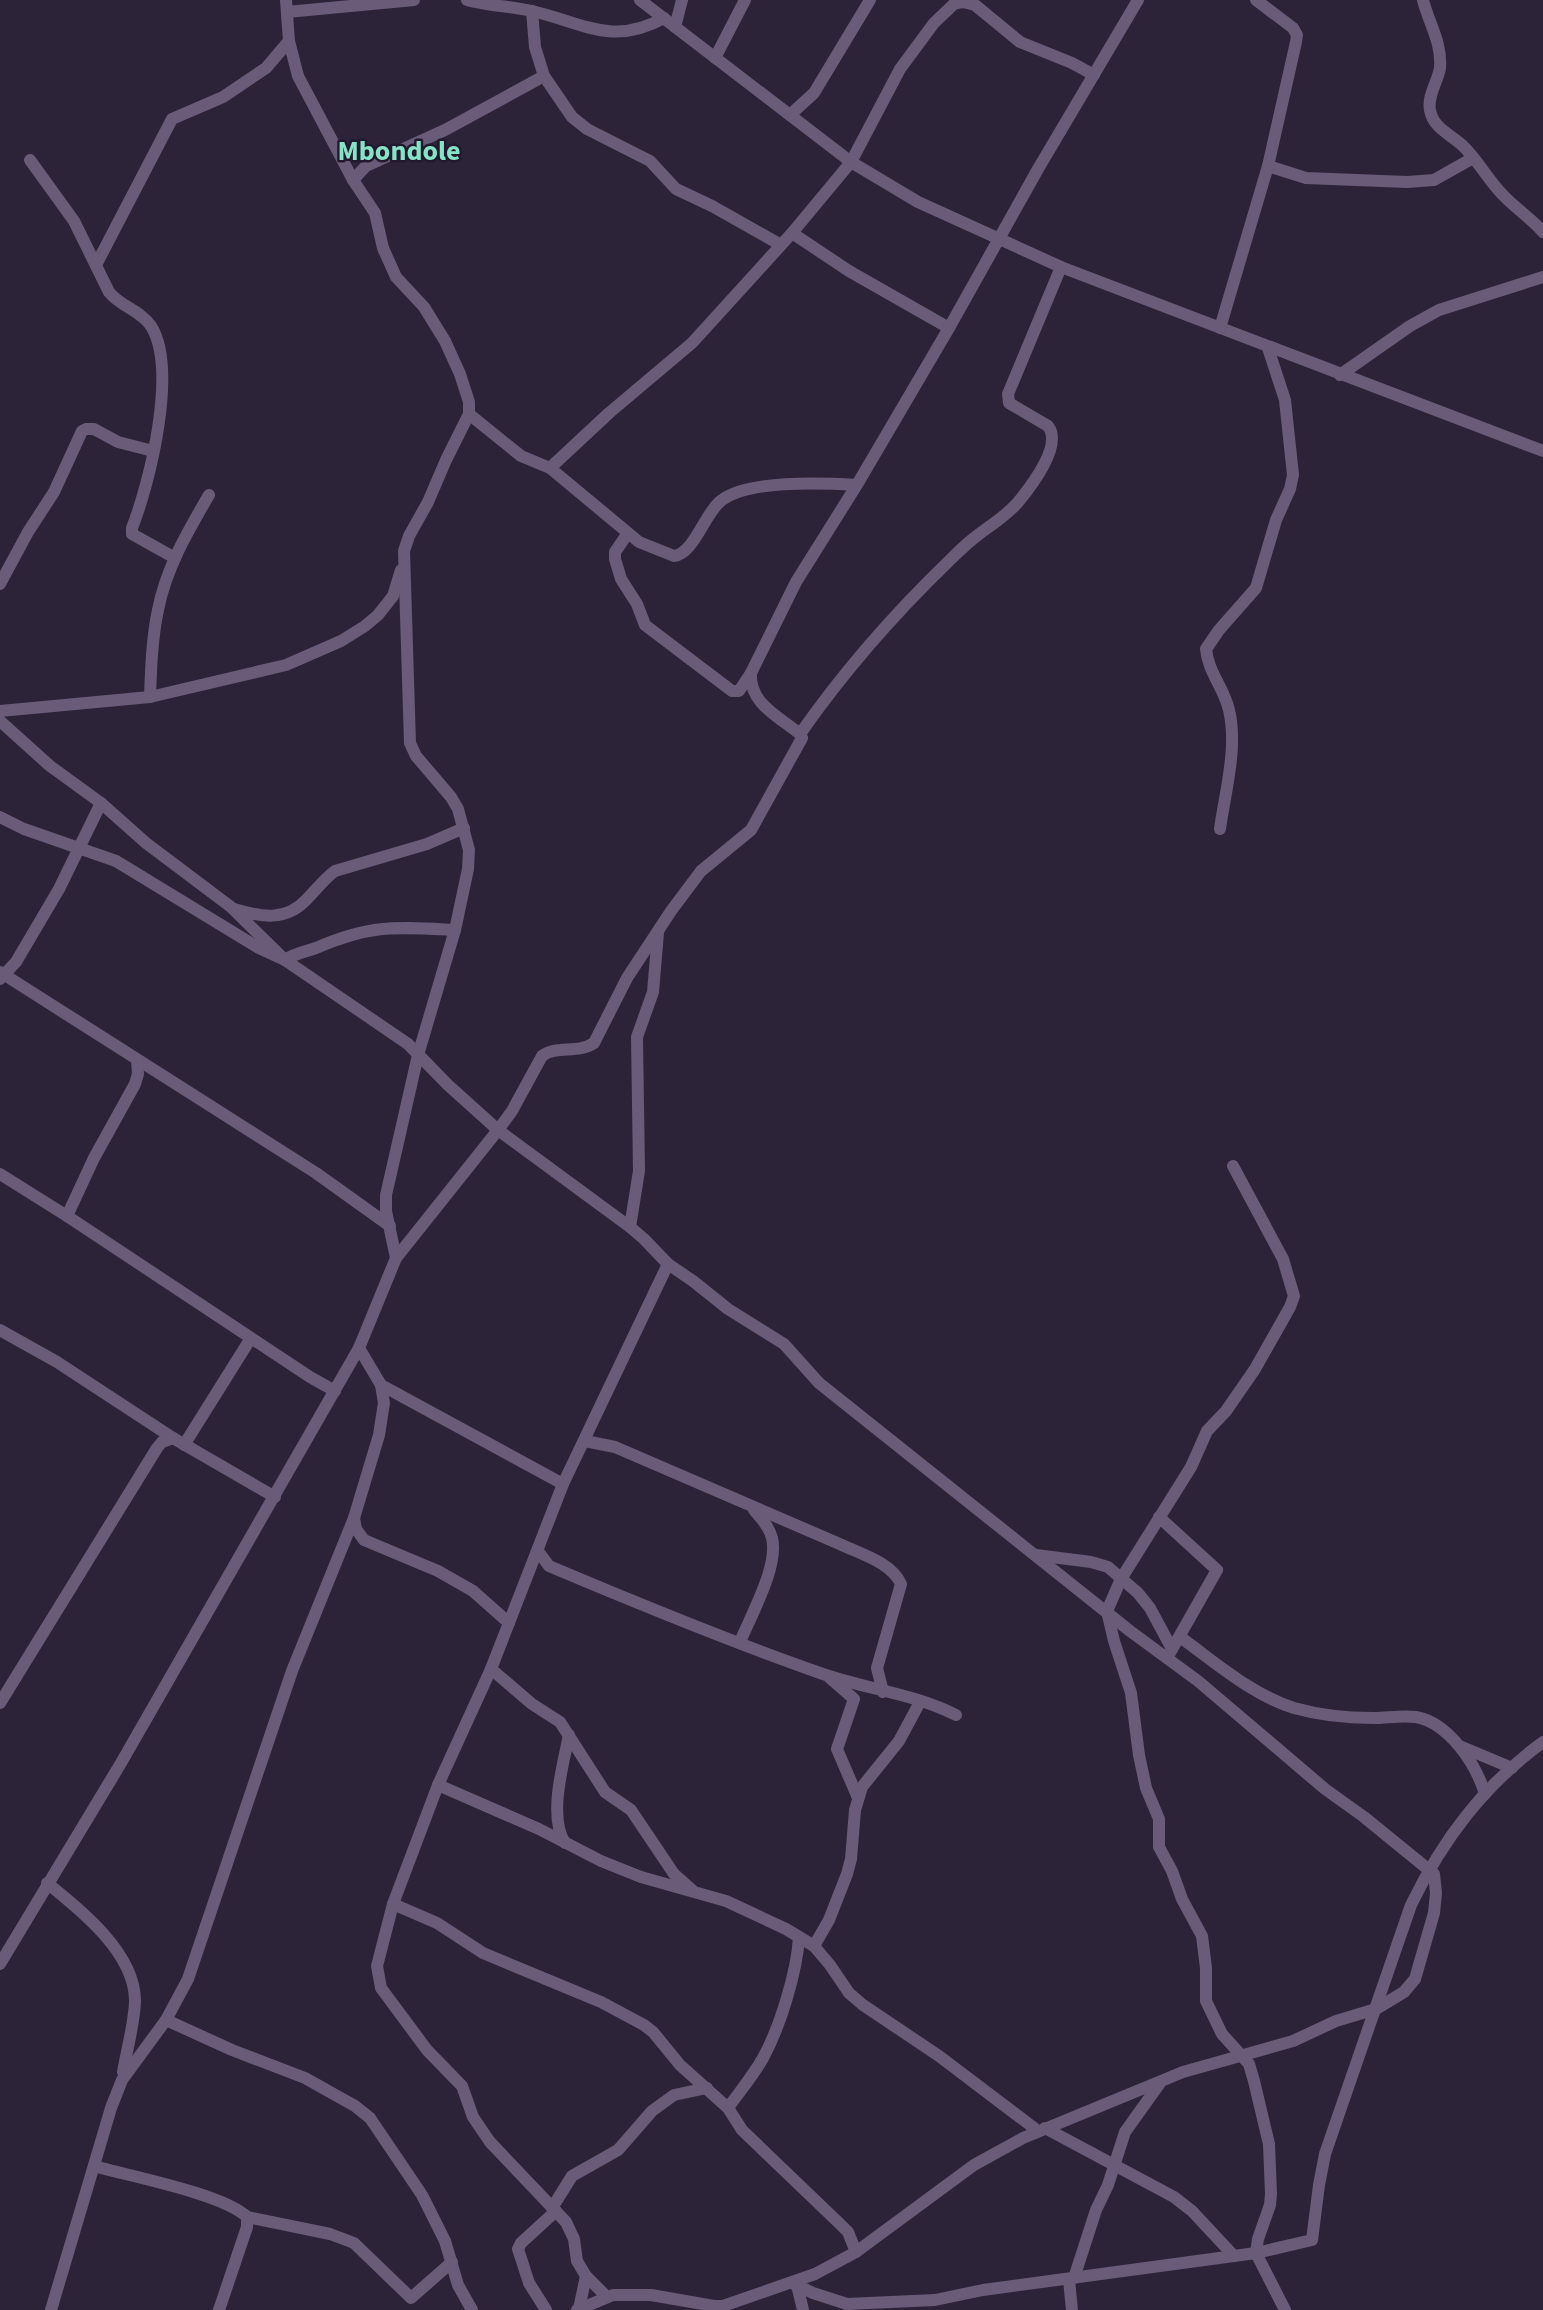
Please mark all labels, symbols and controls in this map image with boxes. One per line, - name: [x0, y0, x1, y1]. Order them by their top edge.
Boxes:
- district label: Mbondole: [337, 131, 461, 171]

